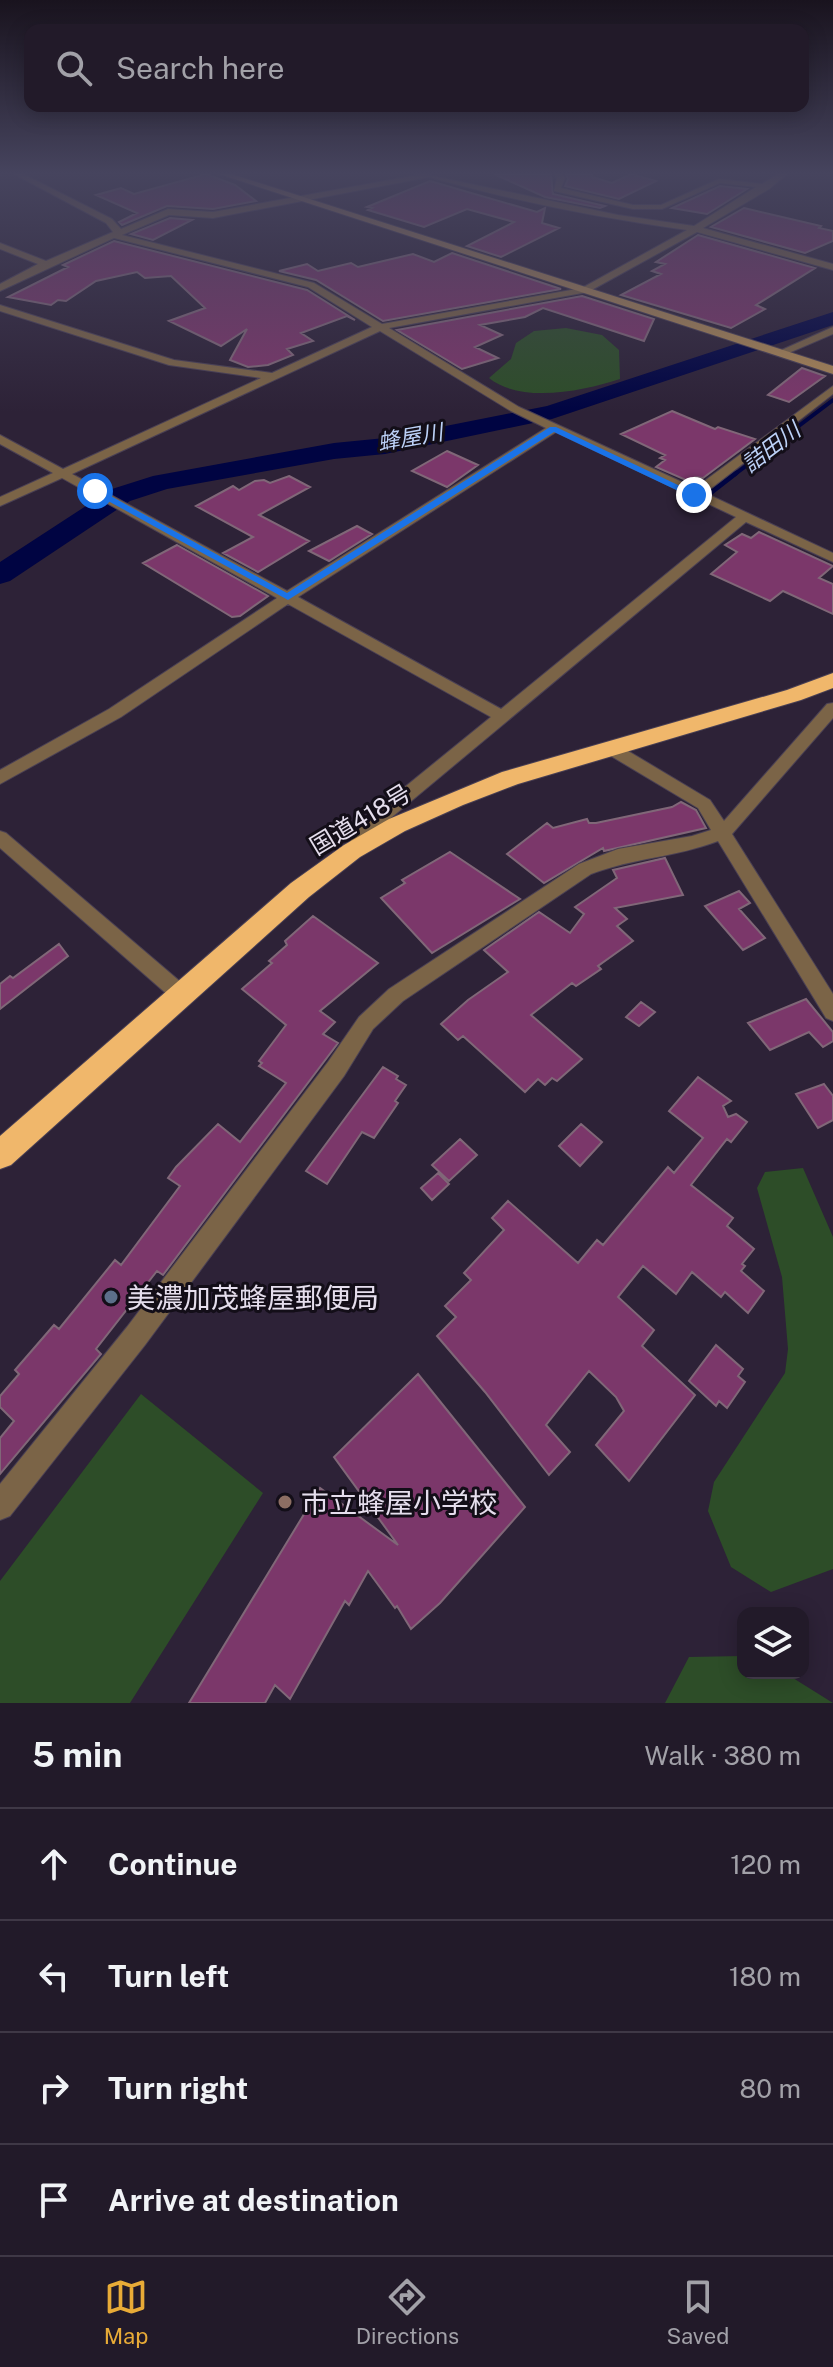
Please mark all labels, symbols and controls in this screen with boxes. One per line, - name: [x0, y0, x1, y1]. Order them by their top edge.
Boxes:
- search box: [24, 24, 809, 112]
- icon: search: [52, 46, 96, 90]
- text: Search here: [116, 50, 284, 86]
- water label: 詰田川: [737, 416, 807, 477]
- water label: 蜂屋川: [375, 418, 447, 456]
- route start: [77, 473, 113, 509]
- route end: [676, 477, 712, 513]
- street label: 国道418号: [305, 778, 415, 860]
- place label: 美濃加茂蜂屋郵便局: [127, 1281, 379, 1314]
- marker: 美濃加茂蜂屋郵便局: [102, 1288, 120, 1306]
- place label: 市立蜂屋小学校: [301, 1486, 497, 1519]
- marker: 市立蜂屋小学校: [276, 1493, 294, 1511]
- map controls: [737, 1607, 809, 1679]
- button: layers: [737, 1607, 809, 1679]
- text: 5 min: [32, 1735, 122, 1775]
- text: Walk · 380 m: [645, 1740, 801, 1771]
- icon: ahead: [32, 1842, 76, 1886]
- text: Continue: [108, 1846, 238, 1882]
- text: 120 m: [730, 1849, 801, 1880]
- icon: left: [32, 1954, 76, 1998]
- text: Turn left: [108, 1958, 229, 1994]
- text: 180 m: [729, 1961, 801, 1992]
- icon: right: [32, 2066, 76, 2110]
- text: Turn right: [108, 2070, 248, 2106]
- text: 80 m: [740, 2073, 801, 2104]
- icon: arrive: [32, 2178, 76, 2222]
- text: Arrive at destination: [108, 2182, 399, 2218]
- tab: Map: [104, 2275, 148, 2349]
- tab: Directions: [356, 2275, 459, 2349]
- tab: Saved: [666, 2275, 729, 2349]

